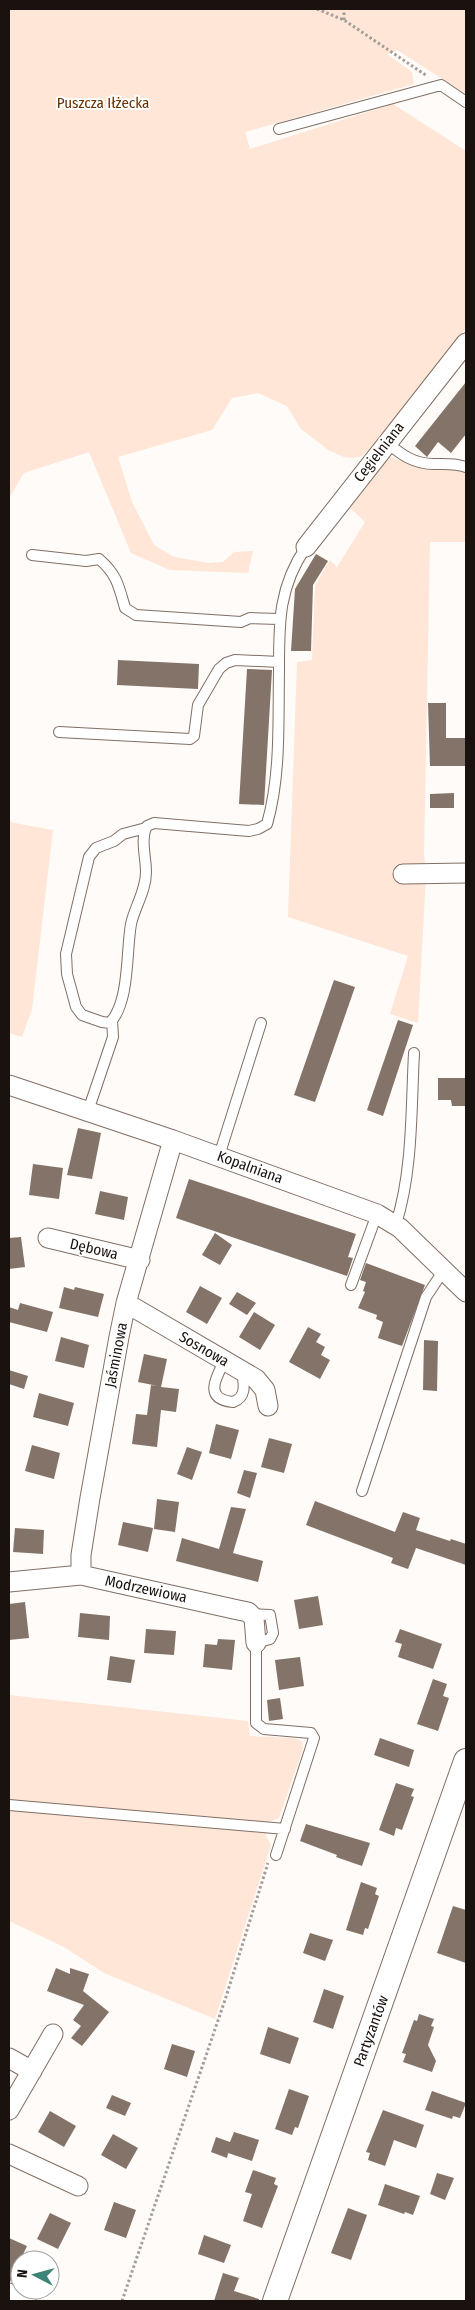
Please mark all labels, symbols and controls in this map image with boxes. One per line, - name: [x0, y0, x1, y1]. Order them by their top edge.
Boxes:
- park label: Puszcza Iłżecka: [57, 94, 149, 112]
- street label: Cegielniana: [350, 418, 408, 486]
- street label: Kopalniana: [215, 1147, 285, 1187]
- street label: Dębowa: [68, 1235, 120, 1263]
- street label: Jaśminowa: [101, 1321, 131, 1389]
- street label: Sosnowa: [176, 1328, 232, 1370]
- street label: Modrzewiowa: [103, 1572, 189, 1606]
- street label: Partyzantów: [350, 1993, 392, 2069]
- north arrow: [10, 2250, 60, 2300]
- text: N: [14, 2269, 31, 2279]

